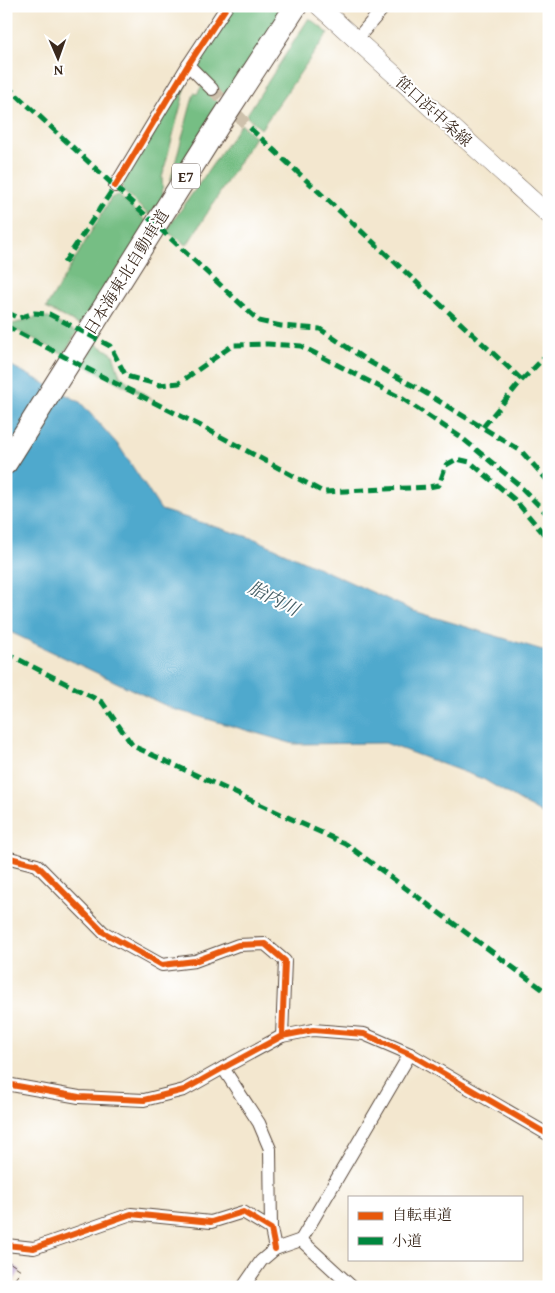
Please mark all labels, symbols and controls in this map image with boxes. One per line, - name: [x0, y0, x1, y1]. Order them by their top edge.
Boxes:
- north arrow: [32, 32, 82, 82]
- text: N: [53, 61, 63, 81]
- street label: 笹口浜中条線: [390, 70, 478, 152]
- road number: E7: [172, 164, 200, 188]
- street label: 日本海東北自動車道: [78, 205, 174, 339]
- water label: 胎内川: [244, 574, 306, 623]
- legend: [348, 1196, 522, 1260]
- text: 自転車道: [392, 1204, 452, 1225]
- text: 小道: [392, 1230, 422, 1251]

